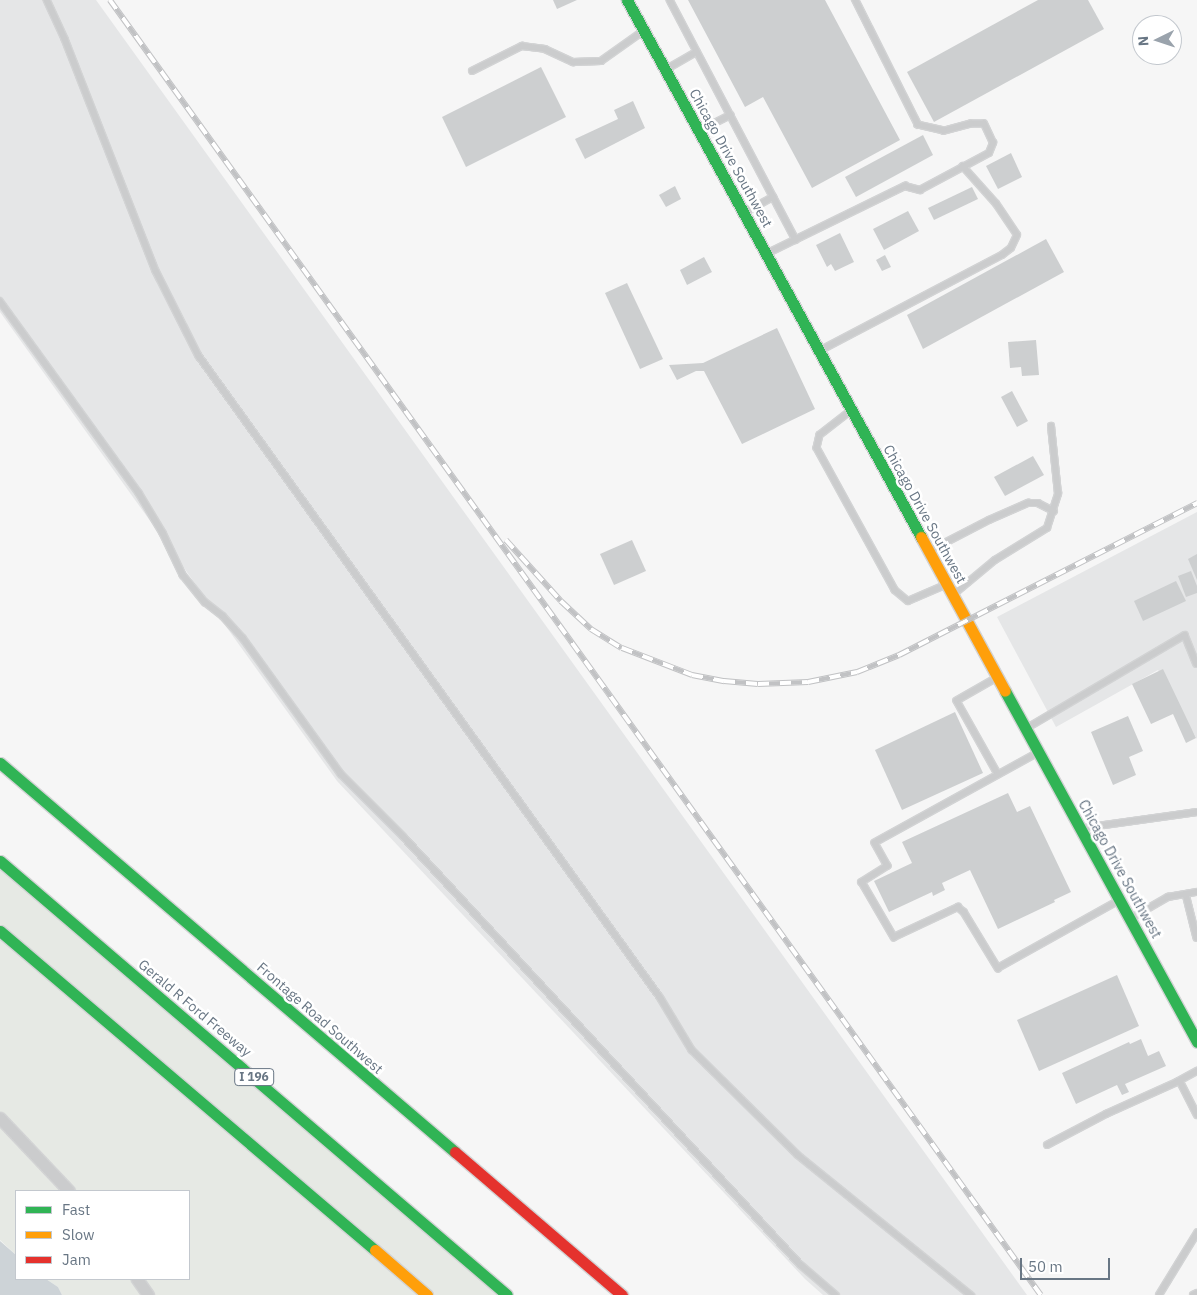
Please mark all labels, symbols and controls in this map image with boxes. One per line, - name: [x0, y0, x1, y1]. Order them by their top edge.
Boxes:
- north arrow: [1132, 15, 1182, 65]
- text: N: [1134, 35, 1152, 47]
- street label: Chicago Drive Southwest: [686, 86, 776, 230]
- street label: Chicago Drive Southwest: [880, 442, 970, 586]
- street label: Chicago Drive Southwest: [1075, 797, 1165, 941]
- street label: Gerald R Ford Freeway: [135, 956, 255, 1060]
- street label: Frontage Road Southwest: [254, 959, 386, 1077]
- road number: I 196: [234, 1068, 274, 1086]
- legend: [15, 1190, 190, 1280]
- text: Fast: [62, 1200, 90, 1219]
- text: Slow: [62, 1225, 95, 1244]
- scale bar: [1022, 1248, 1112, 1280]
- text: Jam: [62, 1250, 91, 1269]
- text: 50 m: [1028, 1257, 1063, 1276]

